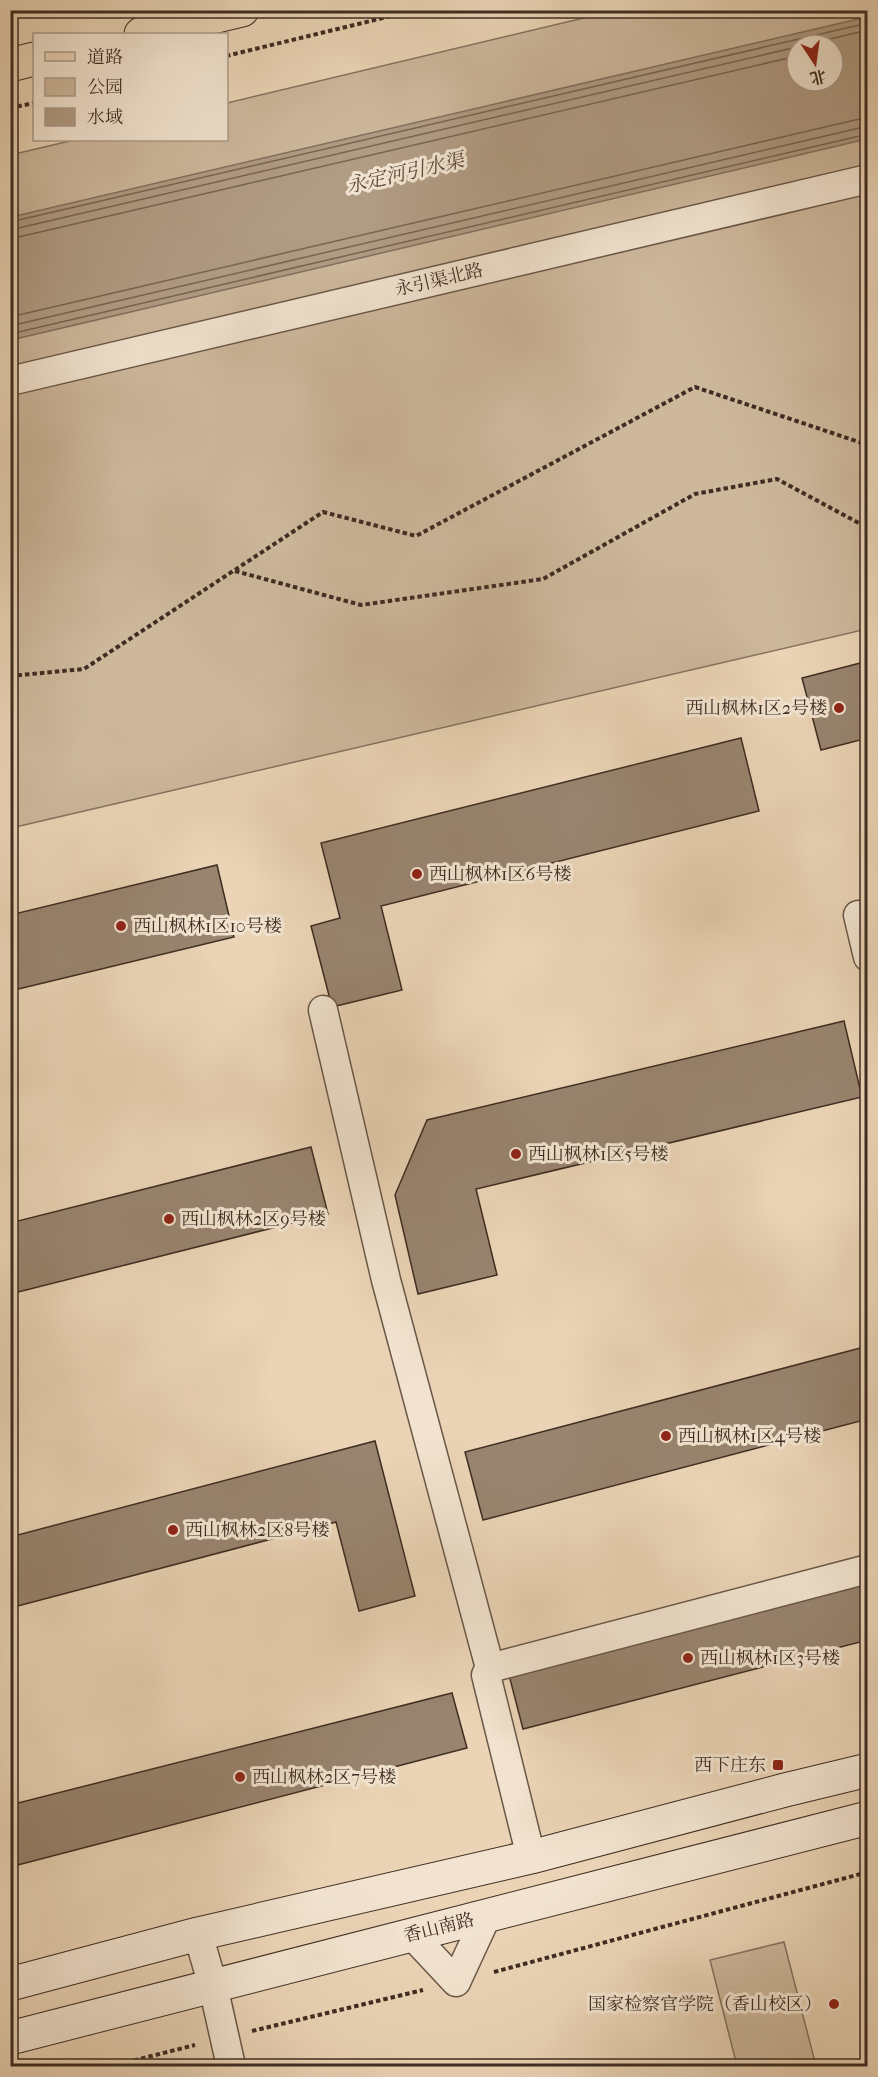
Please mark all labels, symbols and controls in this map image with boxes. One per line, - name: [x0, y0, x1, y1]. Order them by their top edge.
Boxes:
- legend: [33, 33, 228, 141]
- north arrow: [785, 33, 845, 93]
- text: 道路: [87, 47, 123, 68]
- text: 北: [808, 66, 828, 88]
- text: 公园: [87, 77, 123, 98]
- text: 水域: [87, 107, 123, 128]
- water label: 永定河引水渠: [344, 148, 469, 198]
- street label: 永引渠北路: [393, 260, 485, 300]
- place label: 西山枫林1区2号楼: [685, 698, 827, 719]
- marker: 西山枫林1区2号楼: [832, 701, 846, 715]
- place label: 西山枫林1区6号楼: [429, 864, 571, 885]
- marker: 西山枫林1区6号楼: [410, 867, 424, 881]
- place label: 西山枫林1区10号楼: [133, 916, 282, 937]
- marker: 西山枫林1区10号楼: [114, 919, 128, 933]
- place label: 西山枫林1区5号楼: [528, 1144, 668, 1165]
- marker: 西山枫林1区5号楼: [509, 1147, 523, 1161]
- place label: 西山枫林2区9号楼: [181, 1209, 326, 1230]
- marker: 西山枫林2区9号楼: [162, 1212, 176, 1226]
- place label: 西山枫林1区4号楼: [678, 1426, 821, 1447]
- marker: 西山枫林1区4号楼: [659, 1429, 673, 1443]
- place label: 西山枫林2区8号楼: [185, 1520, 329, 1541]
- marker: 西山枫林2区8号楼: [166, 1523, 180, 1537]
- place label: 西山枫林1区3号楼: [700, 1648, 840, 1669]
- marker: 西山枫林1区3号楼: [681, 1651, 695, 1665]
- place label: 西下庄东: [694, 1755, 766, 1776]
- marker: 西下庄东: [771, 1758, 785, 1772]
- place label: 西山枫林2区7号楼: [252, 1767, 396, 1788]
- marker: 西山枫林2区7号楼: [233, 1770, 247, 1784]
- street label: 香山南路: [402, 1909, 476, 1947]
- place label: 国家检察官学院（香山校区）: [588, 1994, 822, 2015]
- marker: 国家检察官学院（香山校区）: [827, 1997, 841, 2011]

